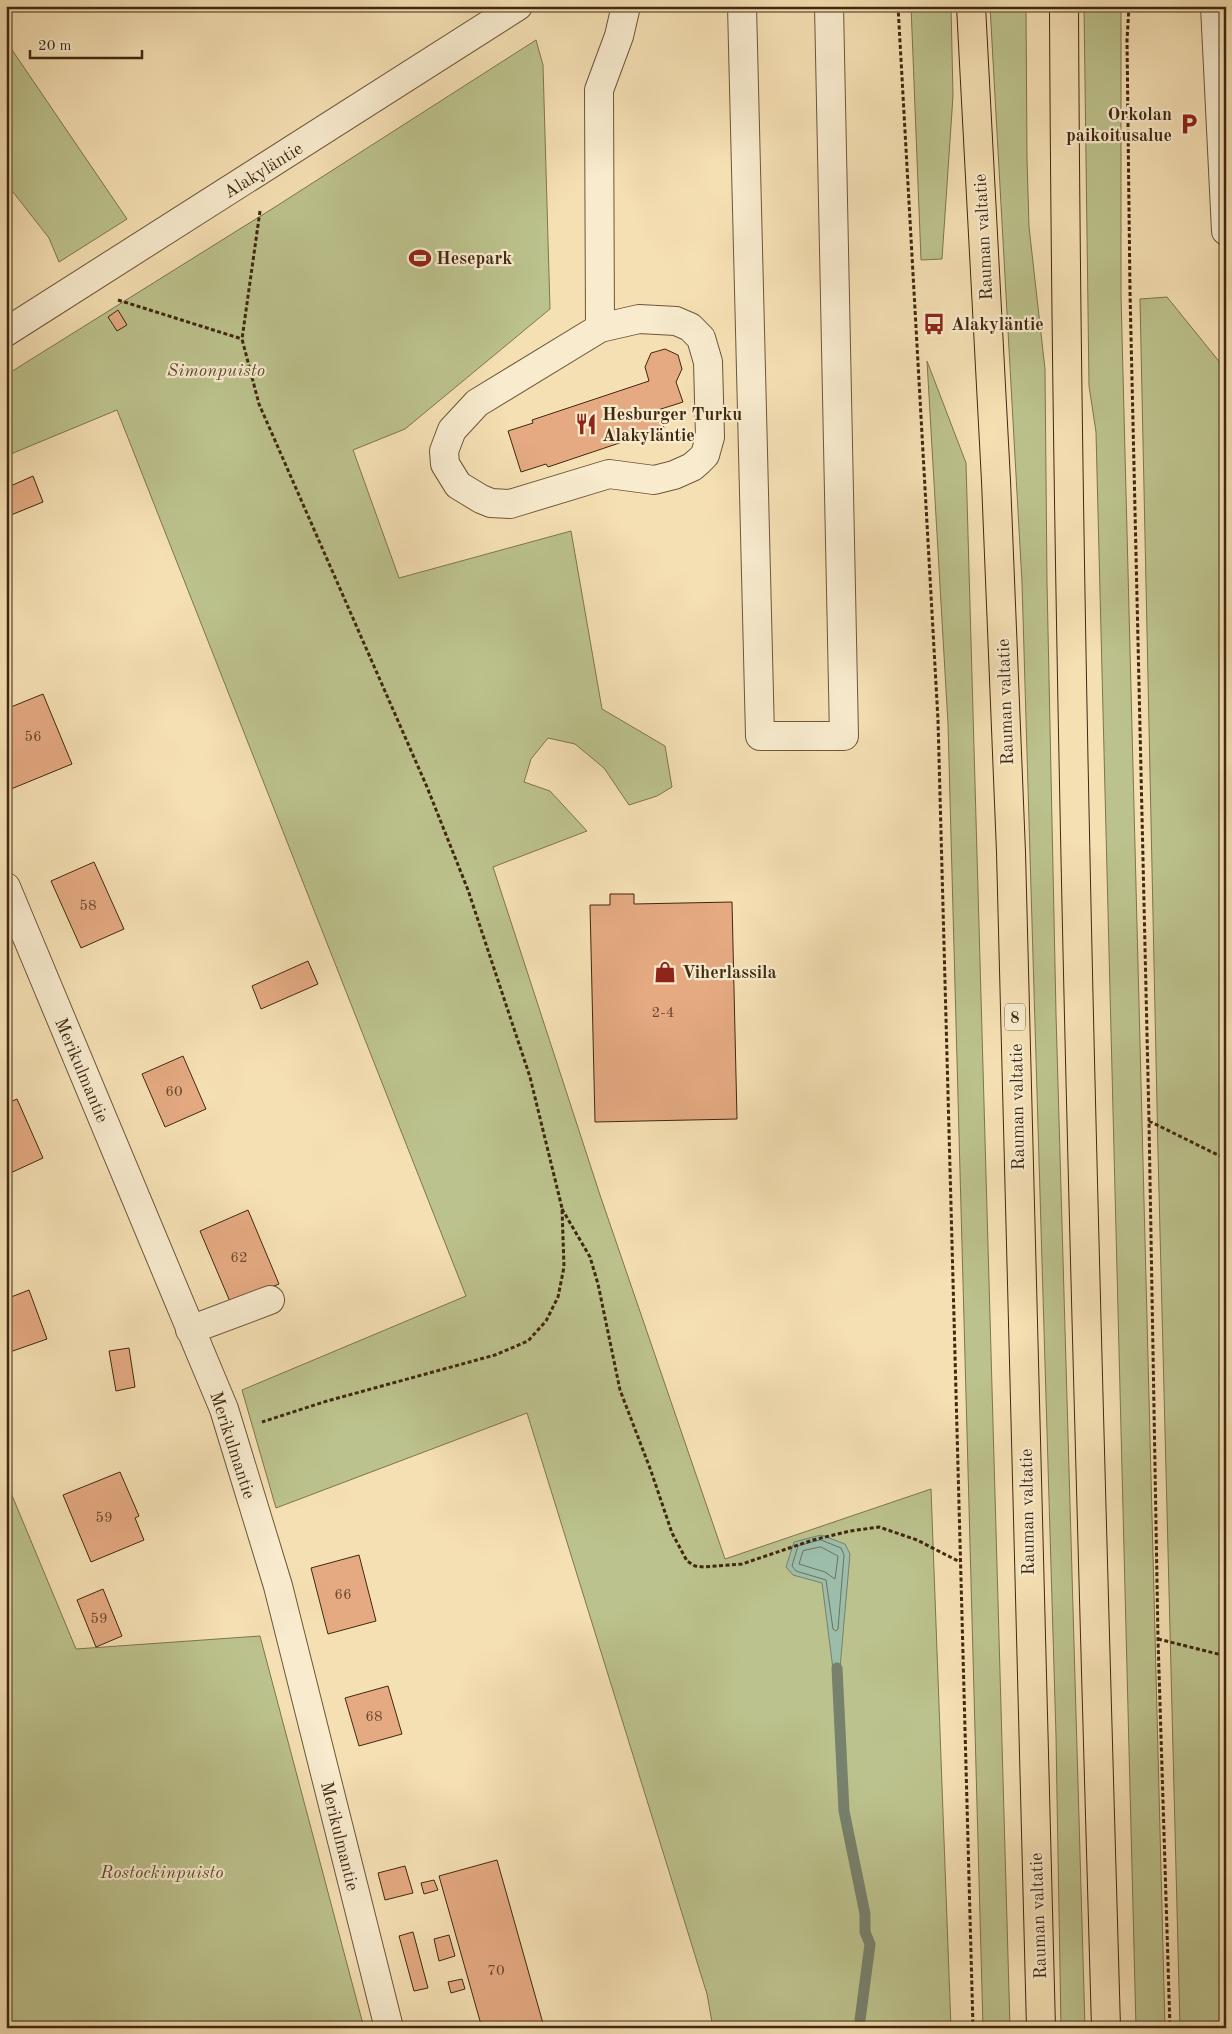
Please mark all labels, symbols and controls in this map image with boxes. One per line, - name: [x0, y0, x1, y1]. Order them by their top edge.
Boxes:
- scale bar: [30, 28, 142, 60]
- text: 20 m: [38, 39, 72, 54]
- place label: Orkolan paikoitusalue: [1066, 106, 1172, 145]
- parking icon: Orkolan paikoitusalue: [1176, 111, 1202, 137]
- street label: Alakyläntie: [221, 140, 306, 202]
- street label: Rauman valtatie: [972, 173, 996, 301]
- sports icon: Hesepark: [407, 245, 433, 271]
- place label: Hesepark: [436, 250, 512, 268]
- bus stop icon: Alakyläntie: [921, 311, 947, 337]
- place label: Alakyläntie: [951, 316, 1044, 334]
- park label: Simonpuisto: [167, 362, 265, 380]
- place label: Hesburger Turku Alakyläntie: [602, 406, 742, 445]
- restaurant icon: Hesburger Turku Alakyläntie: [573, 411, 599, 437]
- street label: Rauman valtatie: [995, 638, 1017, 766]
- house number: 56: [24, 730, 42, 745]
- house number: 58: [79, 899, 97, 914]
- shop icon: Viherlassila: [652, 959, 678, 985]
- place label: Viherlassila: [682, 964, 777, 982]
- road number: 8: [1005, 1004, 1025, 1030]
- house number: 2-4: [652, 1006, 674, 1021]
- street label: Merikulmantie: [51, 1015, 111, 1125]
- street label: Rauman valtatie: [1008, 1043, 1028, 1170]
- house number: 60: [165, 1085, 183, 1100]
- house number: 62: [230, 1251, 248, 1266]
- street label: Merikulmantie: [206, 1389, 258, 1501]
- street label: Rauman valtatie: [1018, 1448, 1038, 1575]
- house number: 59: [95, 1511, 113, 1526]
- house number: 66: [334, 1588, 352, 1603]
- house number: 59: [90, 1612, 108, 1627]
- house number: 68: [365, 1710, 383, 1725]
- street label: Merikulmantie: [317, 1780, 361, 1893]
- street label: Rauman valtatie: [1028, 1852, 1050, 1980]
- park label: Rostockinpuisto: [99, 1864, 224, 1882]
- house number: 70: [487, 1964, 505, 1979]

